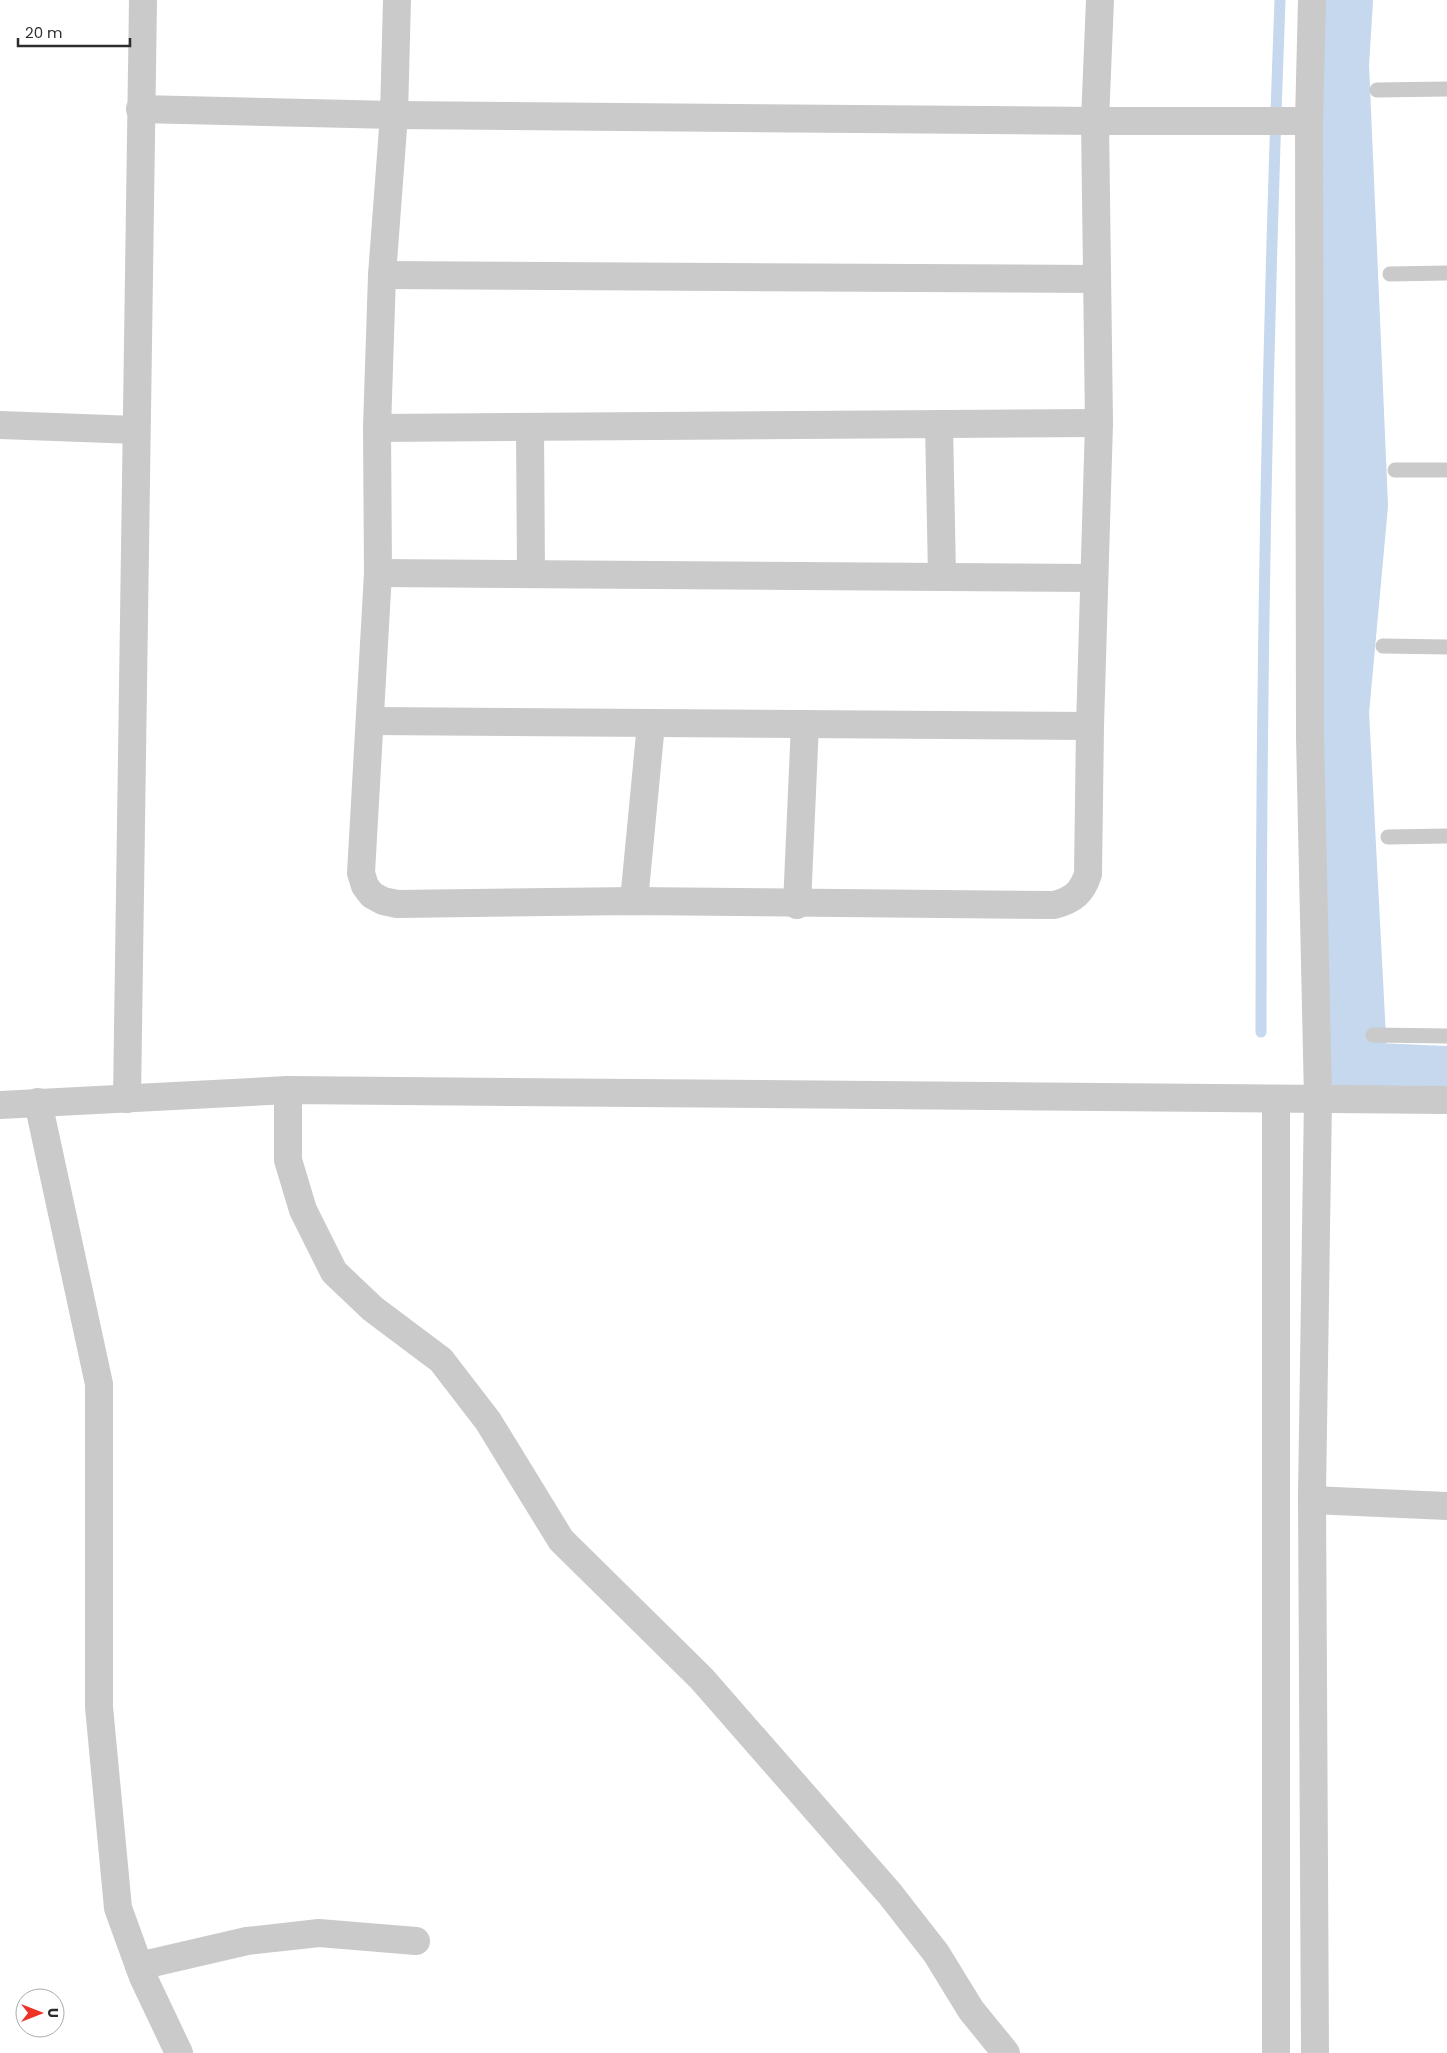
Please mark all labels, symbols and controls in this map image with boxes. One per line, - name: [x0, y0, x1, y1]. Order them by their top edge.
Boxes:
- scale bar: [18, 15, 130, 47]
- text: 20 m: [25, 22, 63, 43]
- north arrow: [15, 1988, 65, 2038]
- text: U: [43, 2008, 63, 2018]

